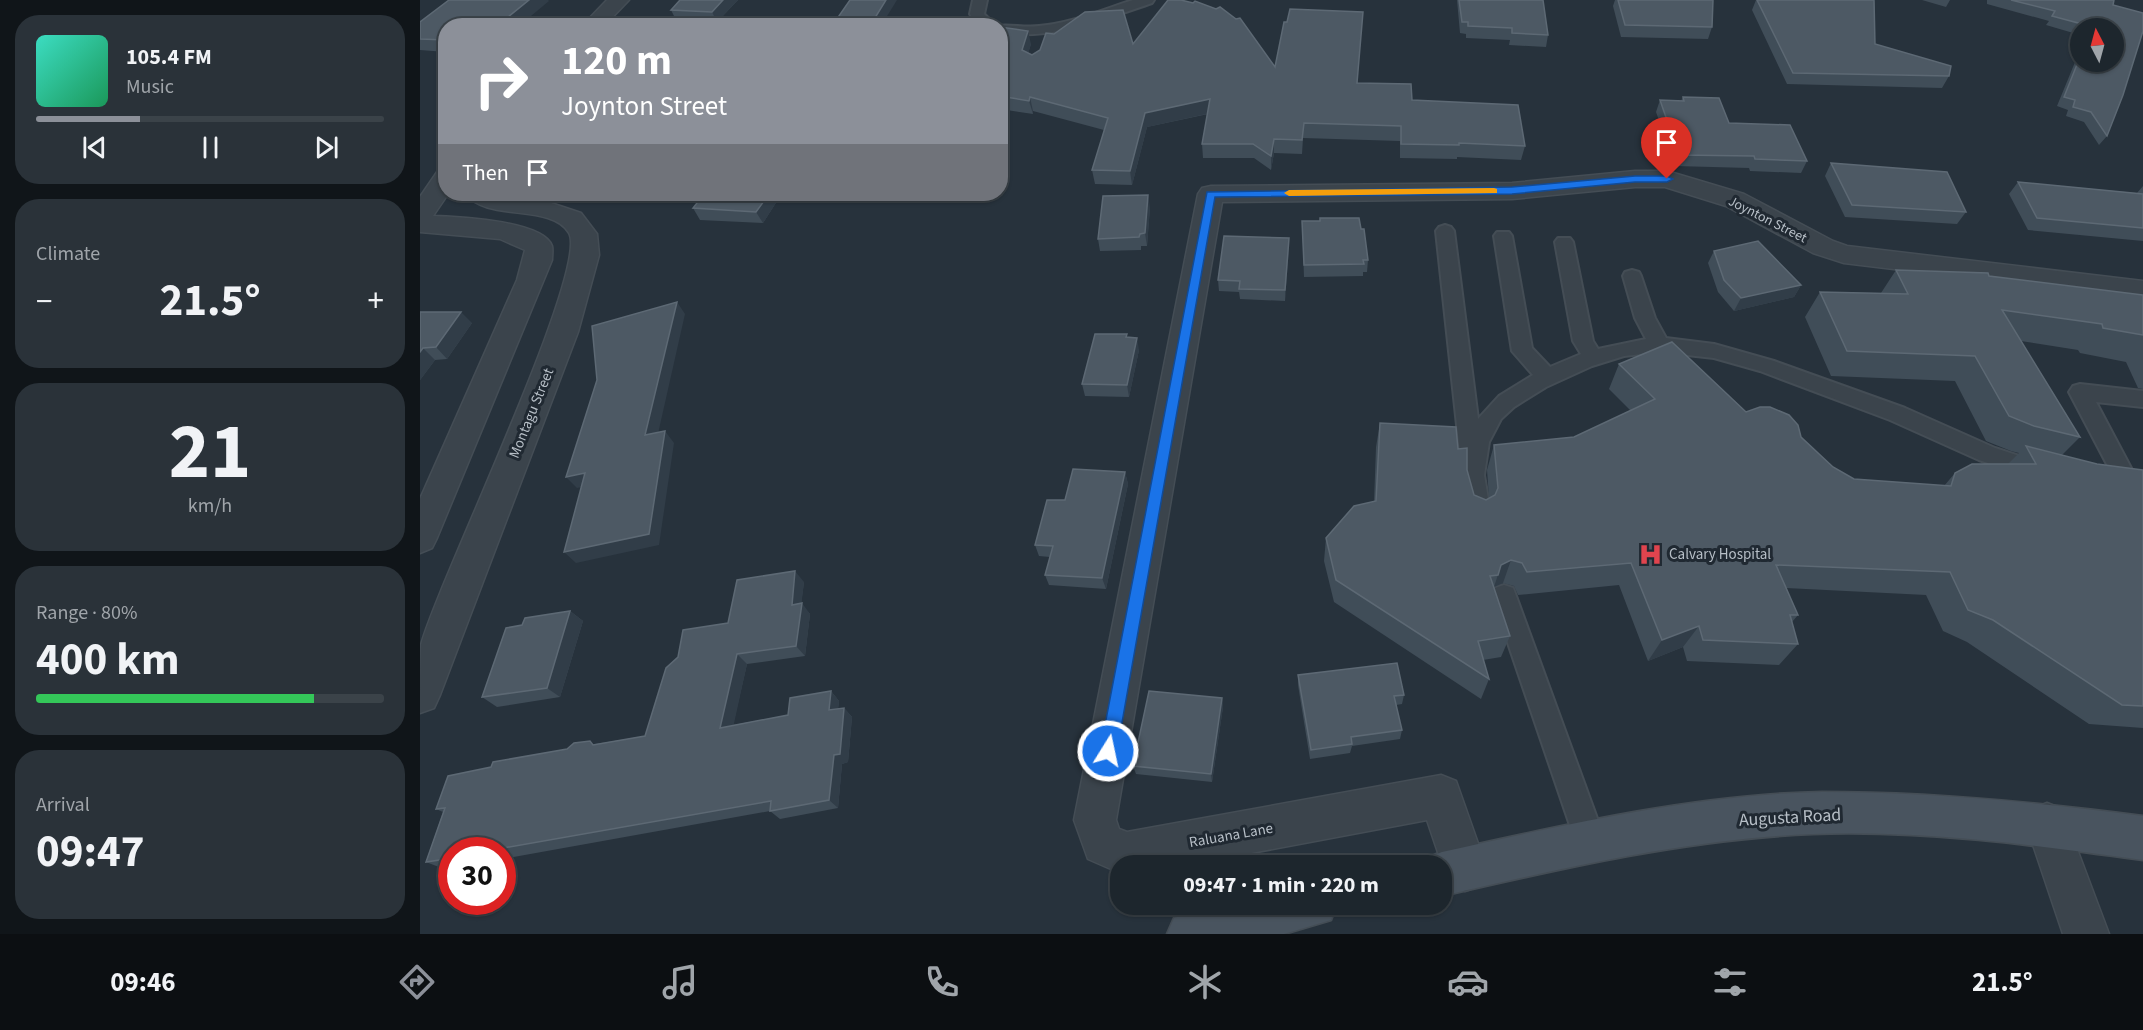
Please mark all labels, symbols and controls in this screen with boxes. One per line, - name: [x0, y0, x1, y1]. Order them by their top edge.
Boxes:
- north arrow: [2070, 18, 2124, 72]
- map controls: [2070, 18, 2124, 72]
- text: 120 m: [561, 31, 672, 91]
- text: 105.4 FM: [126, 41, 212, 73]
- icon: right: [462, 42, 540, 120]
- text: Music: [126, 73, 174, 101]
- text: Joynton Street: [561, 87, 727, 126]
- pin: [1641, 117, 1692, 179]
- icon: arrive: [1650, 126, 1683, 159]
- icon: previous: [78, 131, 111, 164]
- icon: pause: [194, 131, 227, 164]
- icon: next: [310, 131, 343, 164]
- icon: arrive: [521, 156, 554, 189]
- text: Then: [462, 157, 509, 189]
- street label: Joynton Street: [1725, 191, 1811, 248]
- text: Climate: [36, 240, 100, 268]
- text: 21.5°: [159, 269, 261, 333]
- text: −: [36, 278, 52, 325]
- text: +: [368, 278, 384, 325]
- street label: Montagu Street: [504, 365, 559, 462]
- text: 21: [169, 397, 251, 508]
- text: km/h: [188, 492, 232, 520]
- hospital icon: Calvary Hospital: [1638, 541, 1664, 567]
- place label: Calvary Hospital: [1669, 544, 1771, 565]
- text: Range · 80%: [36, 599, 137, 627]
- text: 400 km: [36, 628, 180, 692]
- position arrow: [1076, 719, 1140, 783]
- text: Arrival: [36, 791, 90, 819]
- street label: Augusta Road: [1738, 802, 1842, 833]
- street label: Raluana Lane: [1187, 818, 1275, 853]
- text: 09:47: [36, 820, 145, 884]
- speed limit sign: 30: [438, 837, 516, 915]
- text: 09:47 · 1 min · 220 m: [1183, 869, 1379, 901]
- icon: directions: [396, 961, 438, 1003]
- icon: music: [659, 961, 701, 1003]
- icon: phone: [921, 961, 963, 1003]
- icon: climate: [1184, 961, 1226, 1003]
- icon: car: [1447, 961, 1489, 1003]
- icon: filters: [1709, 961, 1751, 1003]
- text: 09:46: [110, 963, 175, 1002]
- text: 21.5°: [1972, 963, 2033, 1002]

